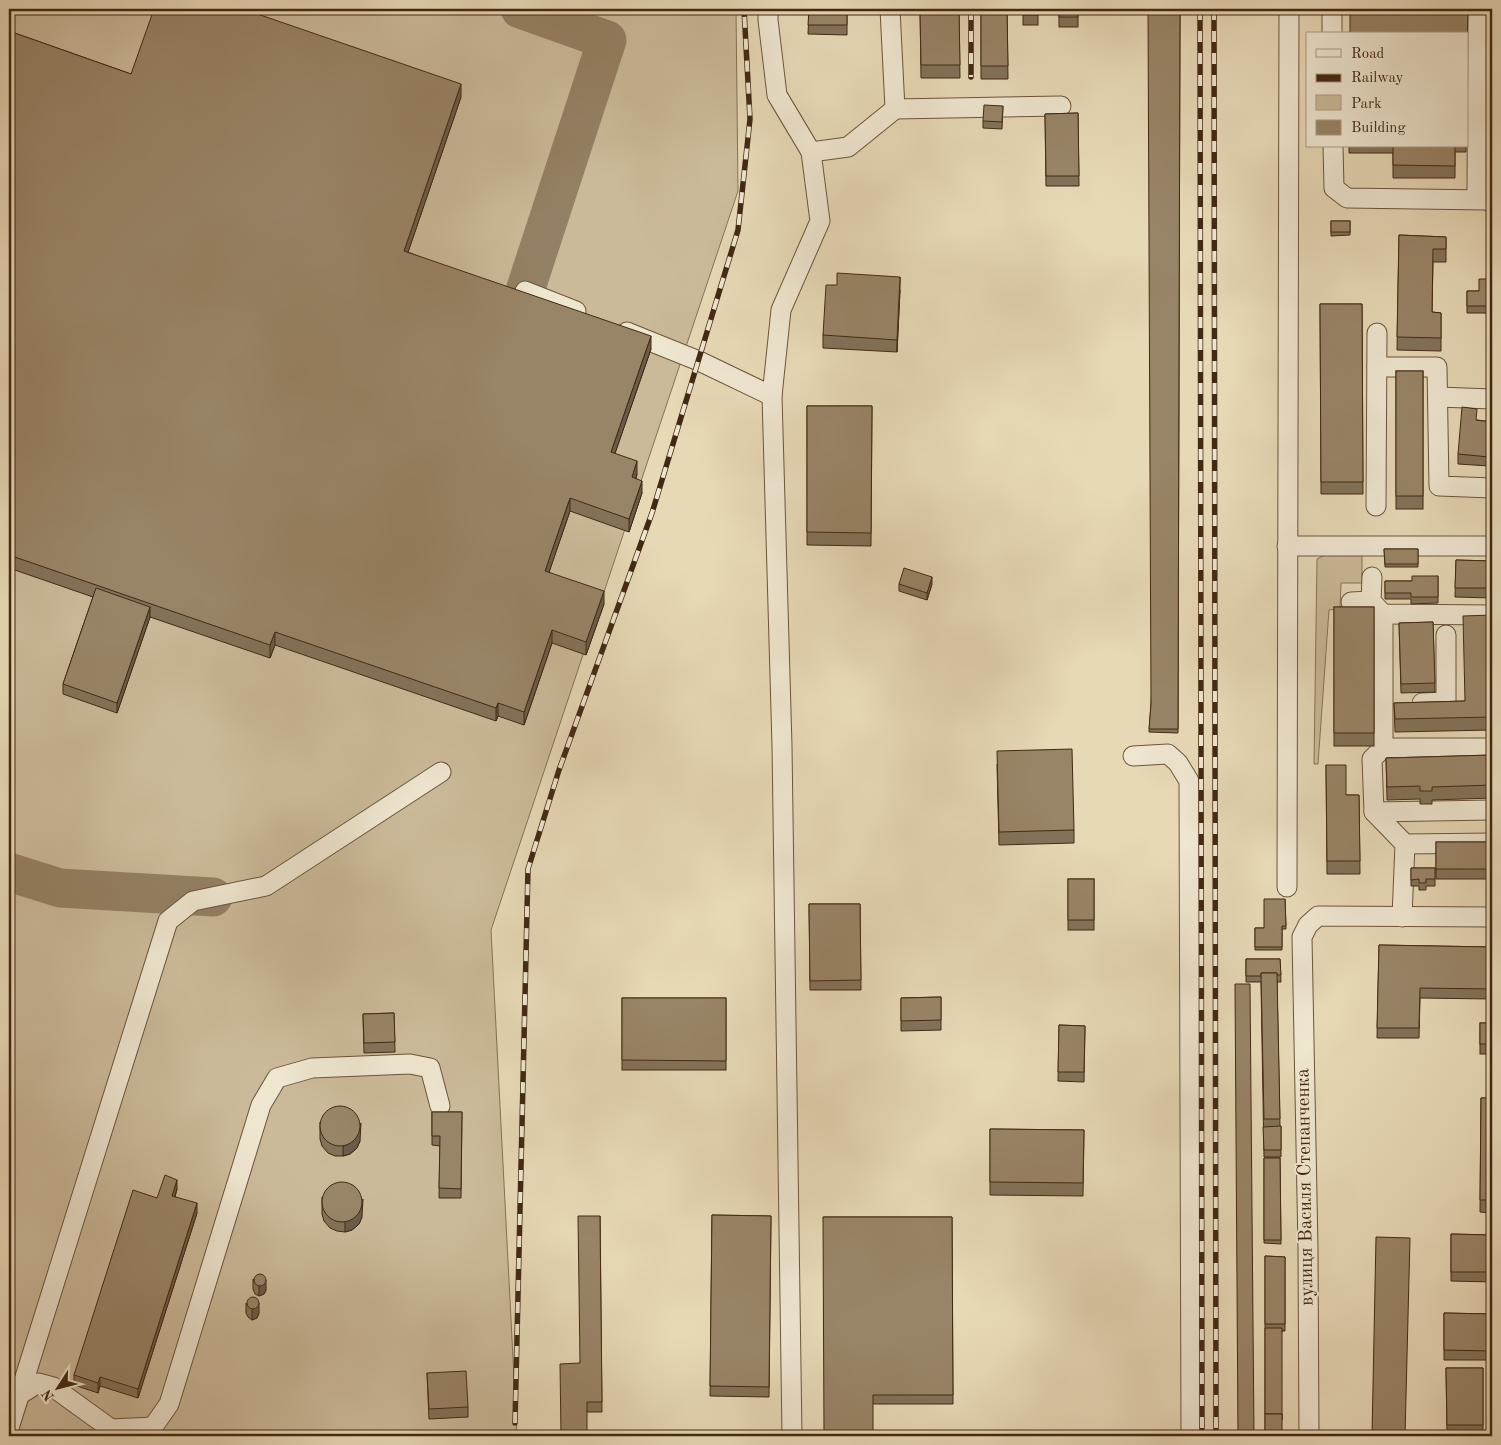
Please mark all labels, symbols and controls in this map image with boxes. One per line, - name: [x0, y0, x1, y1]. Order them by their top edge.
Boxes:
- legend: [1306, 32, 1468, 148]
- text: Road: [1351, 47, 1385, 62]
- text: Railway: [1351, 71, 1404, 86]
- text: Park: [1351, 97, 1382, 112]
- text: Building: [1351, 121, 1406, 136]
- street label: вулиця Василя Степанченка: [1294, 1067, 1318, 1306]
- north arrow: [32, 1362, 82, 1412]
- text: N: [39, 1386, 57, 1403]

